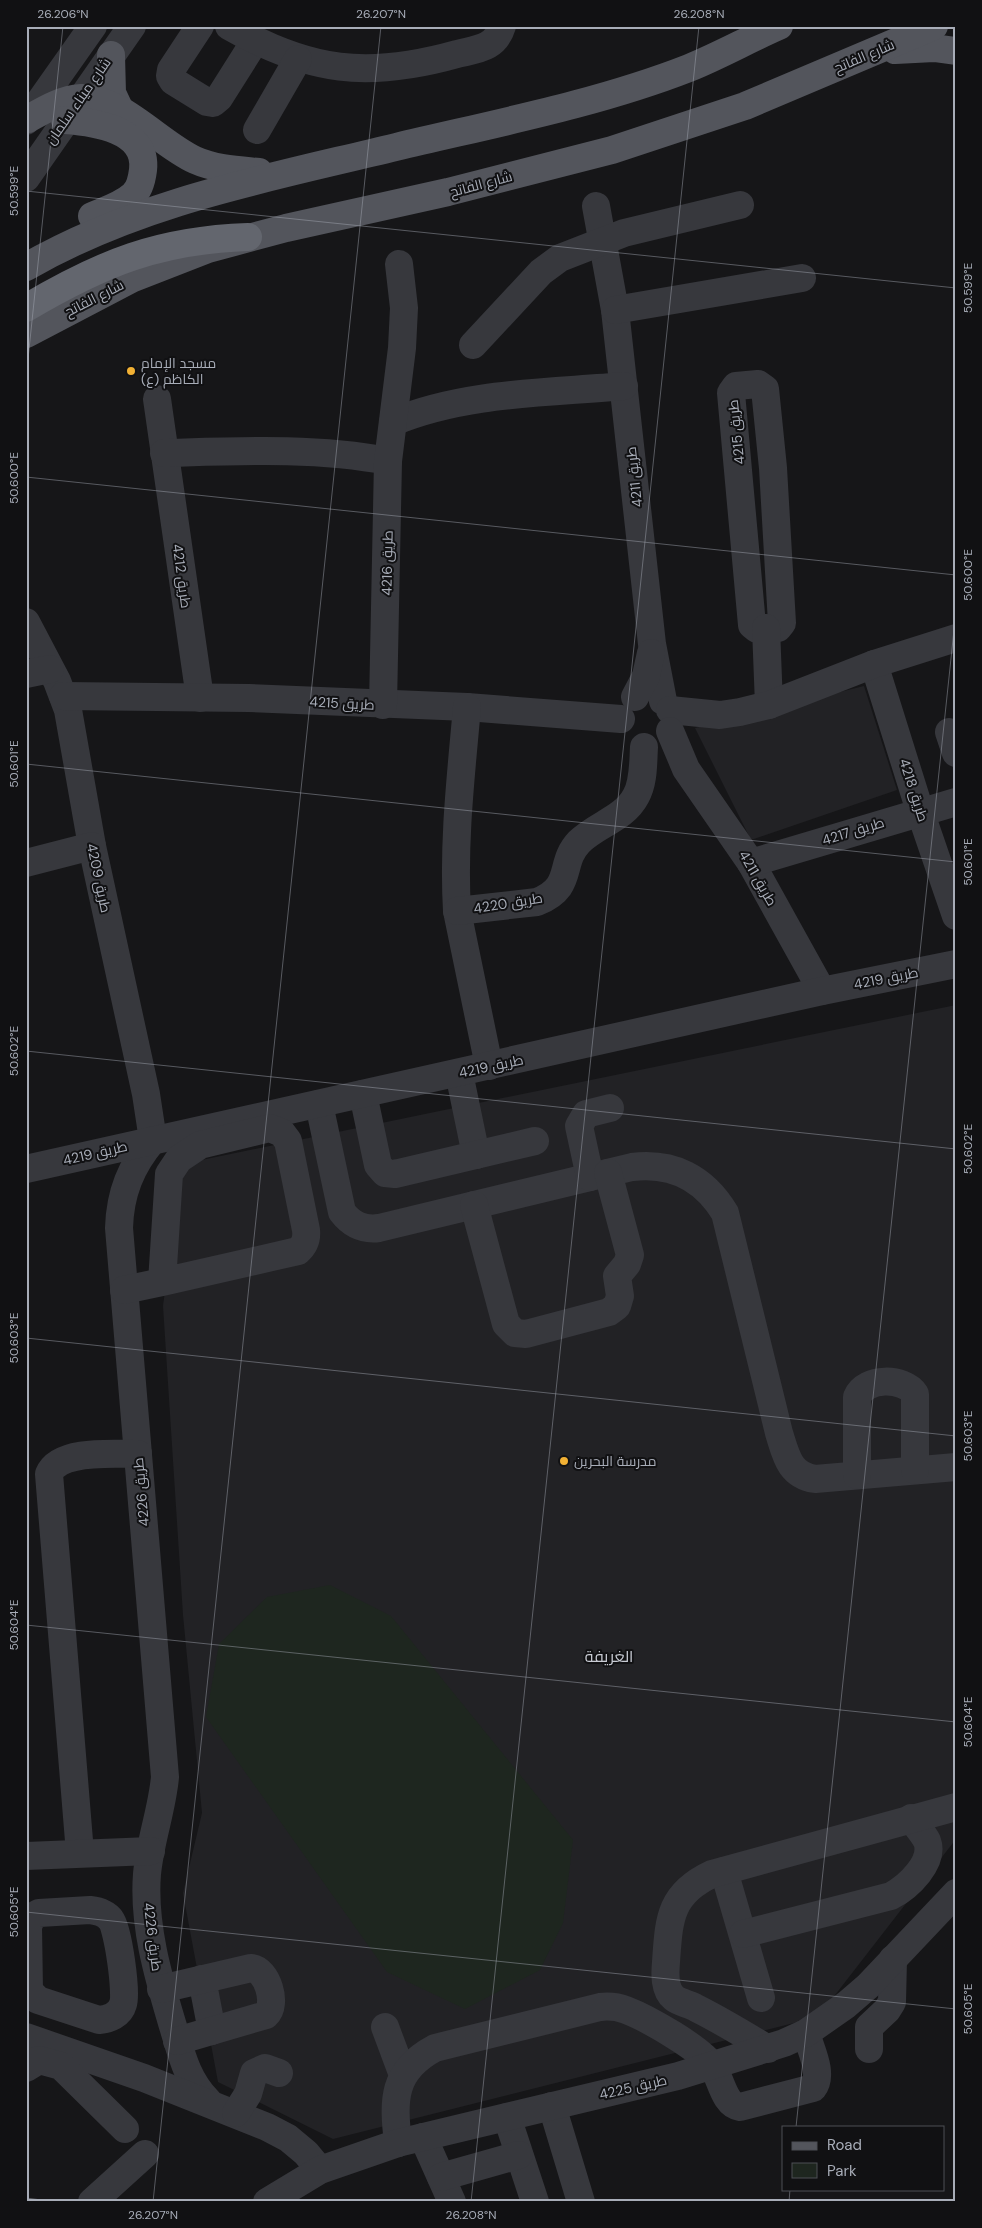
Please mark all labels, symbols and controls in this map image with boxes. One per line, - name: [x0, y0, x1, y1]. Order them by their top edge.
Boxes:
- text: 26.206°N: [37, 6, 89, 22]
- text: 26.207°N: [356, 6, 406, 22]
- text: 26.208°N: [673, 6, 725, 22]
- street label: شارع الفاتح: [831, 35, 897, 77]
- street label: شارع ميناء سلمان: [41, 54, 115, 148]
- text: 50.599°E: [6, 166, 22, 216]
- street label: شارع الفاتح: [448, 167, 514, 201]
- text: 50.599°E: [960, 263, 976, 313]
- street label: شارع الفاتح: [61, 275, 127, 321]
- place label: مسجد الإمام الكاظم (ع): [141, 354, 216, 389]
- marker: مسجد الإمام الكاظم (ع): [125, 365, 137, 377]
- street label: طريق 4215: [724, 399, 748, 465]
- street label: طريق 4211: [622, 446, 646, 508]
- text: 50.600°E: [6, 452, 22, 504]
- street label: طريق 4216: [377, 530, 397, 596]
- street label: طريق 4212: [169, 543, 195, 609]
- text: 50.600°E: [960, 549, 976, 601]
- street label: طريق 4215: [309, 692, 375, 714]
- text: 50.601°E: [6, 740, 22, 788]
- street label: طريق 4218: [895, 756, 933, 824]
- street label: طريق 4217: [820, 813, 886, 849]
- text: 50.601°E: [960, 838, 976, 886]
- street label: طريق 4209: [83, 842, 115, 914]
- street label: طريق 4211: [735, 847, 781, 909]
- street label: طريق 4220: [472, 889, 544, 917]
- street label: طريق 4219: [852, 963, 920, 993]
- text: 50.602°E: [6, 1026, 22, 1076]
- street label: طريق 4219: [457, 1050, 525, 1082]
- text: 50.602°E: [960, 1124, 976, 1174]
- street label: طريق 4219: [61, 1137, 129, 1169]
- text: 50.603°E: [6, 1312, 22, 1363]
- text: 50.603°E: [960, 1410, 976, 1461]
- place label: مدرسة البحرين: [574, 1452, 657, 1470]
- marker: مدرسة البحرين: [558, 1455, 570, 1467]
- street label: طريق 4226: [129, 1457, 153, 1527]
- text: 50.604°E: [6, 1599, 22, 1651]
- district label: الغريفة: [585, 1646, 633, 1667]
- text: 50.604°E: [960, 1696, 976, 1748]
- text: 50.605°E: [6, 1886, 22, 1938]
- street label: طريق 4226: [140, 1902, 166, 1972]
- text: 50.605°E: [960, 1983, 976, 2035]
- street label: طريق 4225: [597, 2070, 669, 2104]
- legend: [782, 2126, 944, 2190]
- text: Road: [827, 2135, 862, 2155]
- text: Park: [827, 2161, 857, 2181]
- text: 26.207°N: [128, 2207, 178, 2223]
- text: 26.208°N: [445, 2207, 497, 2223]

